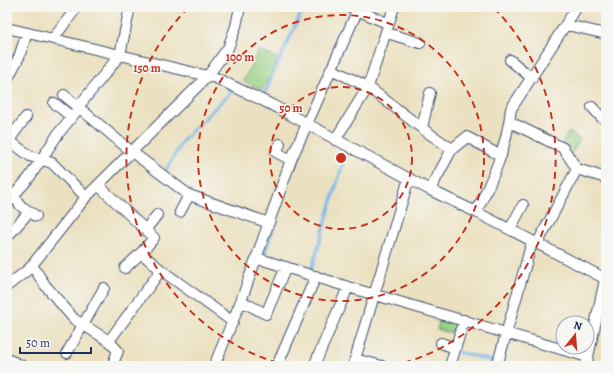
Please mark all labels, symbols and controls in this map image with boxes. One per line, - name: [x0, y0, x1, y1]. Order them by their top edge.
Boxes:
- text: 100 m: [226, 49, 254, 65]
- text: 150 m: [133, 60, 161, 76]
- text: 50 m: [279, 100, 303, 116]
- centre of rings: [334, 151, 348, 165]
- north arrow: [555, 315, 595, 355]
- text: N: [572, 318, 584, 334]
- scale bar: [20, 329, 91, 355]
- text: 50 m: [26, 335, 50, 351]

